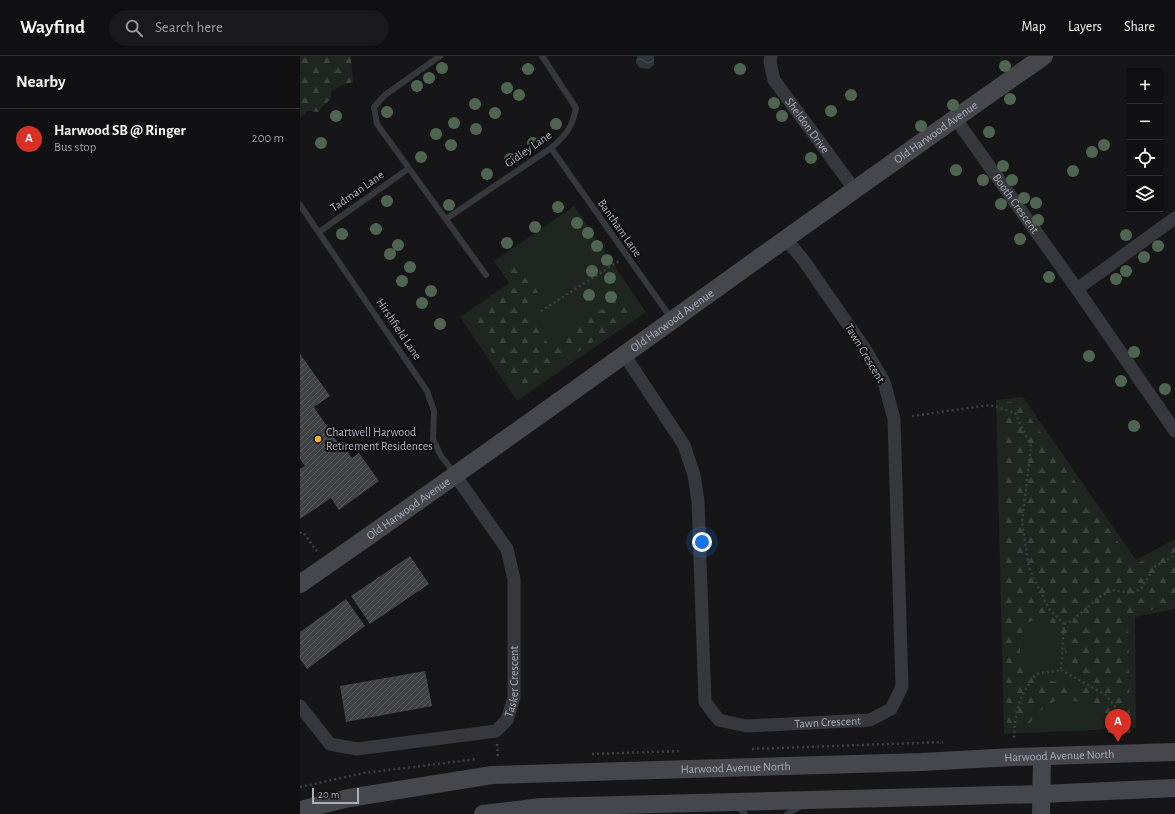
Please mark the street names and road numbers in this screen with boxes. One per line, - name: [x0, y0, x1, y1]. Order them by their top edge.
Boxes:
- street label: Sheldon Drive: [783, 96, 832, 155]
- street label: Old Harwood Avenue: [892, 99, 980, 166]
- street label: Gidley Lane: [502, 129, 554, 170]
- street label: Tadman Lane: [328, 168, 386, 214]
- street label: Booth Crescent: [991, 171, 1041, 236]
- street label: Bantham Lane: [596, 197, 644, 259]
- street label: Old Harwood Avenue: [628, 287, 716, 354]
- street label: Hirshfield Lane: [374, 296, 424, 362]
- street label: Tawn Crescent: [843, 321, 887, 385]
- street label: Old Harwood Avenue: [364, 475, 452, 542]
- street label: Tasker Crescent: [502, 646, 520, 719]
- street label: Tawn Crescent: [794, 714, 861, 730]
- street label: Harwood Avenue North: [1004, 748, 1115, 763]
- street label: Harwood Avenue North: [680, 760, 791, 775]

